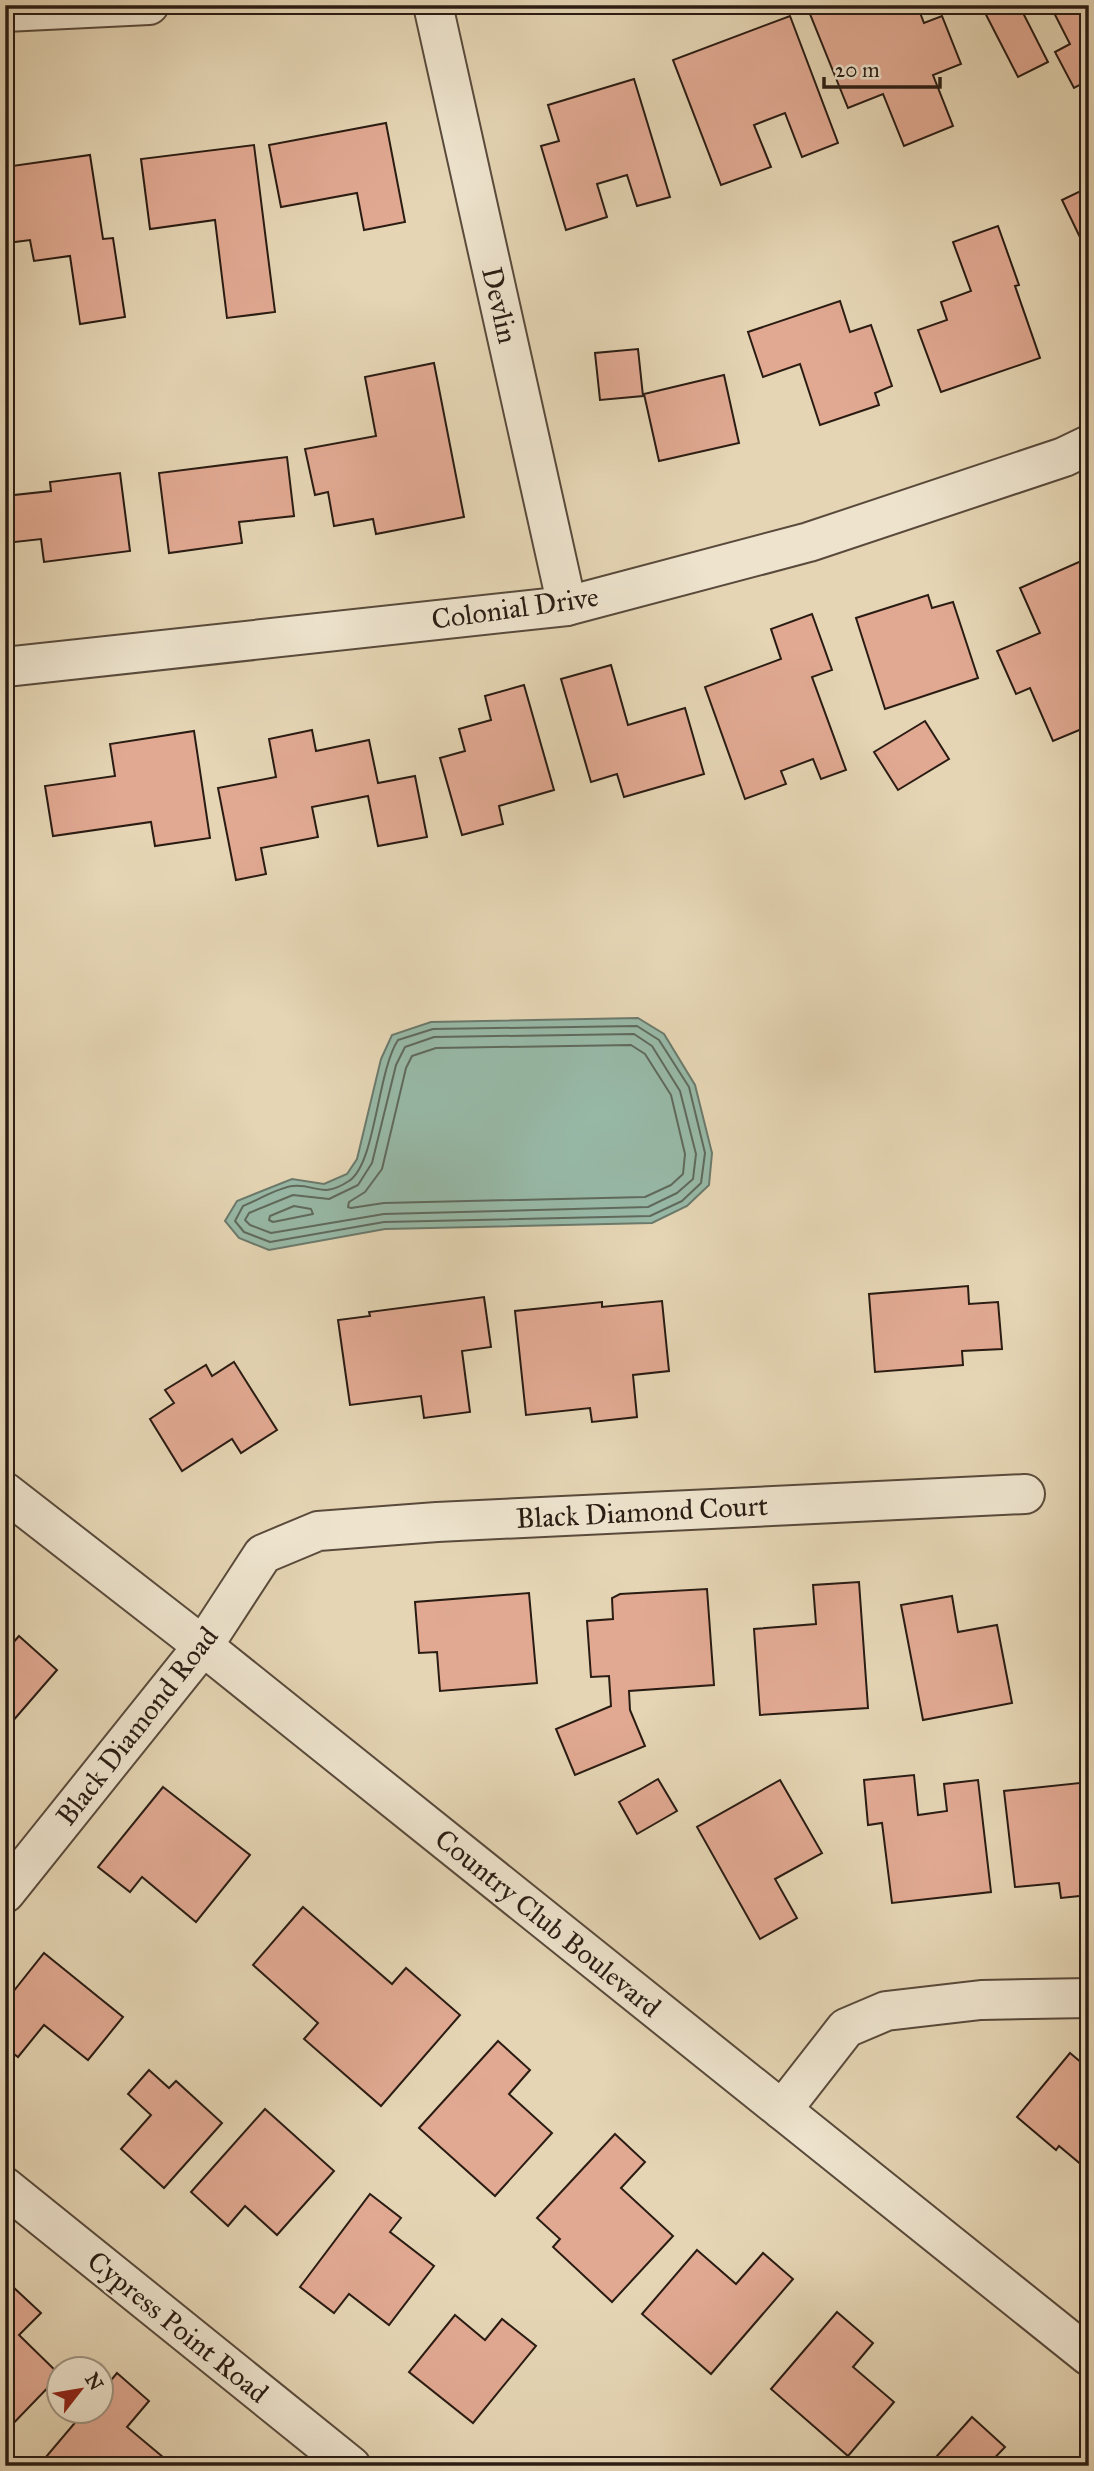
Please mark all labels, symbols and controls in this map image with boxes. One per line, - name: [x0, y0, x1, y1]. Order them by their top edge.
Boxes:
- scale bar: [824, 46, 940, 90]
- text: 20 m: [835, 57, 880, 83]
- street label: Devlin: [474, 263, 526, 347]
- street label: Colonial Drive: [429, 579, 601, 637]
- street label: Black Diamond Court: [515, 1488, 769, 1536]
- street label: Black Diamond Road: [48, 1619, 226, 1833]
- street label: Country Club Boulevard: [428, 1821, 668, 2025]
- street label: Cypress Point Road: [81, 2243, 275, 2411]
- north arrow: [46, 2356, 116, 2426]
- text: N: [80, 2369, 108, 2394]

